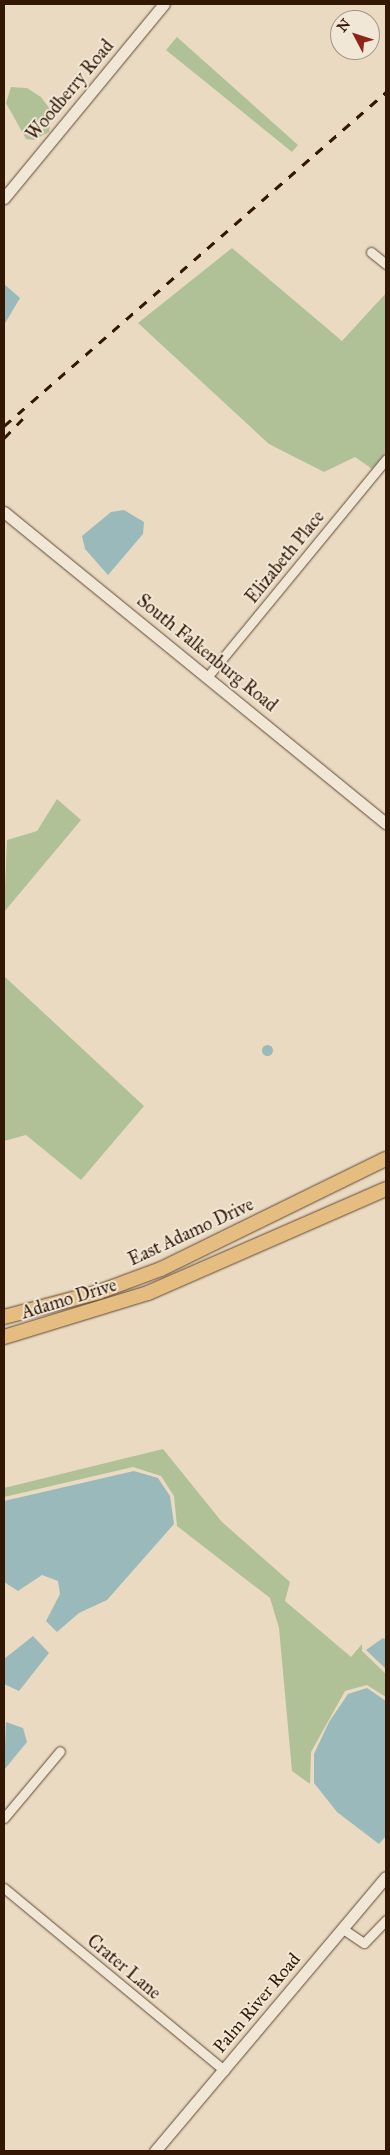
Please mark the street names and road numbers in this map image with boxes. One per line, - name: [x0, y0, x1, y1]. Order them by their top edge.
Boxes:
- street label: Woodberry Road: [22, 35, 118, 145]
- street label: Elizabeth Place: [241, 506, 329, 608]
- street label: South Falkenburg Road: [133, 590, 281, 716]
- street label: East Adamo Drive: [125, 1194, 257, 1270]
- street label: Adamo Drive: [19, 1274, 119, 1324]
- street label: Crater Lane: [83, 1930, 165, 2004]
- street label: Palm River Road: [209, 1949, 305, 2057]

